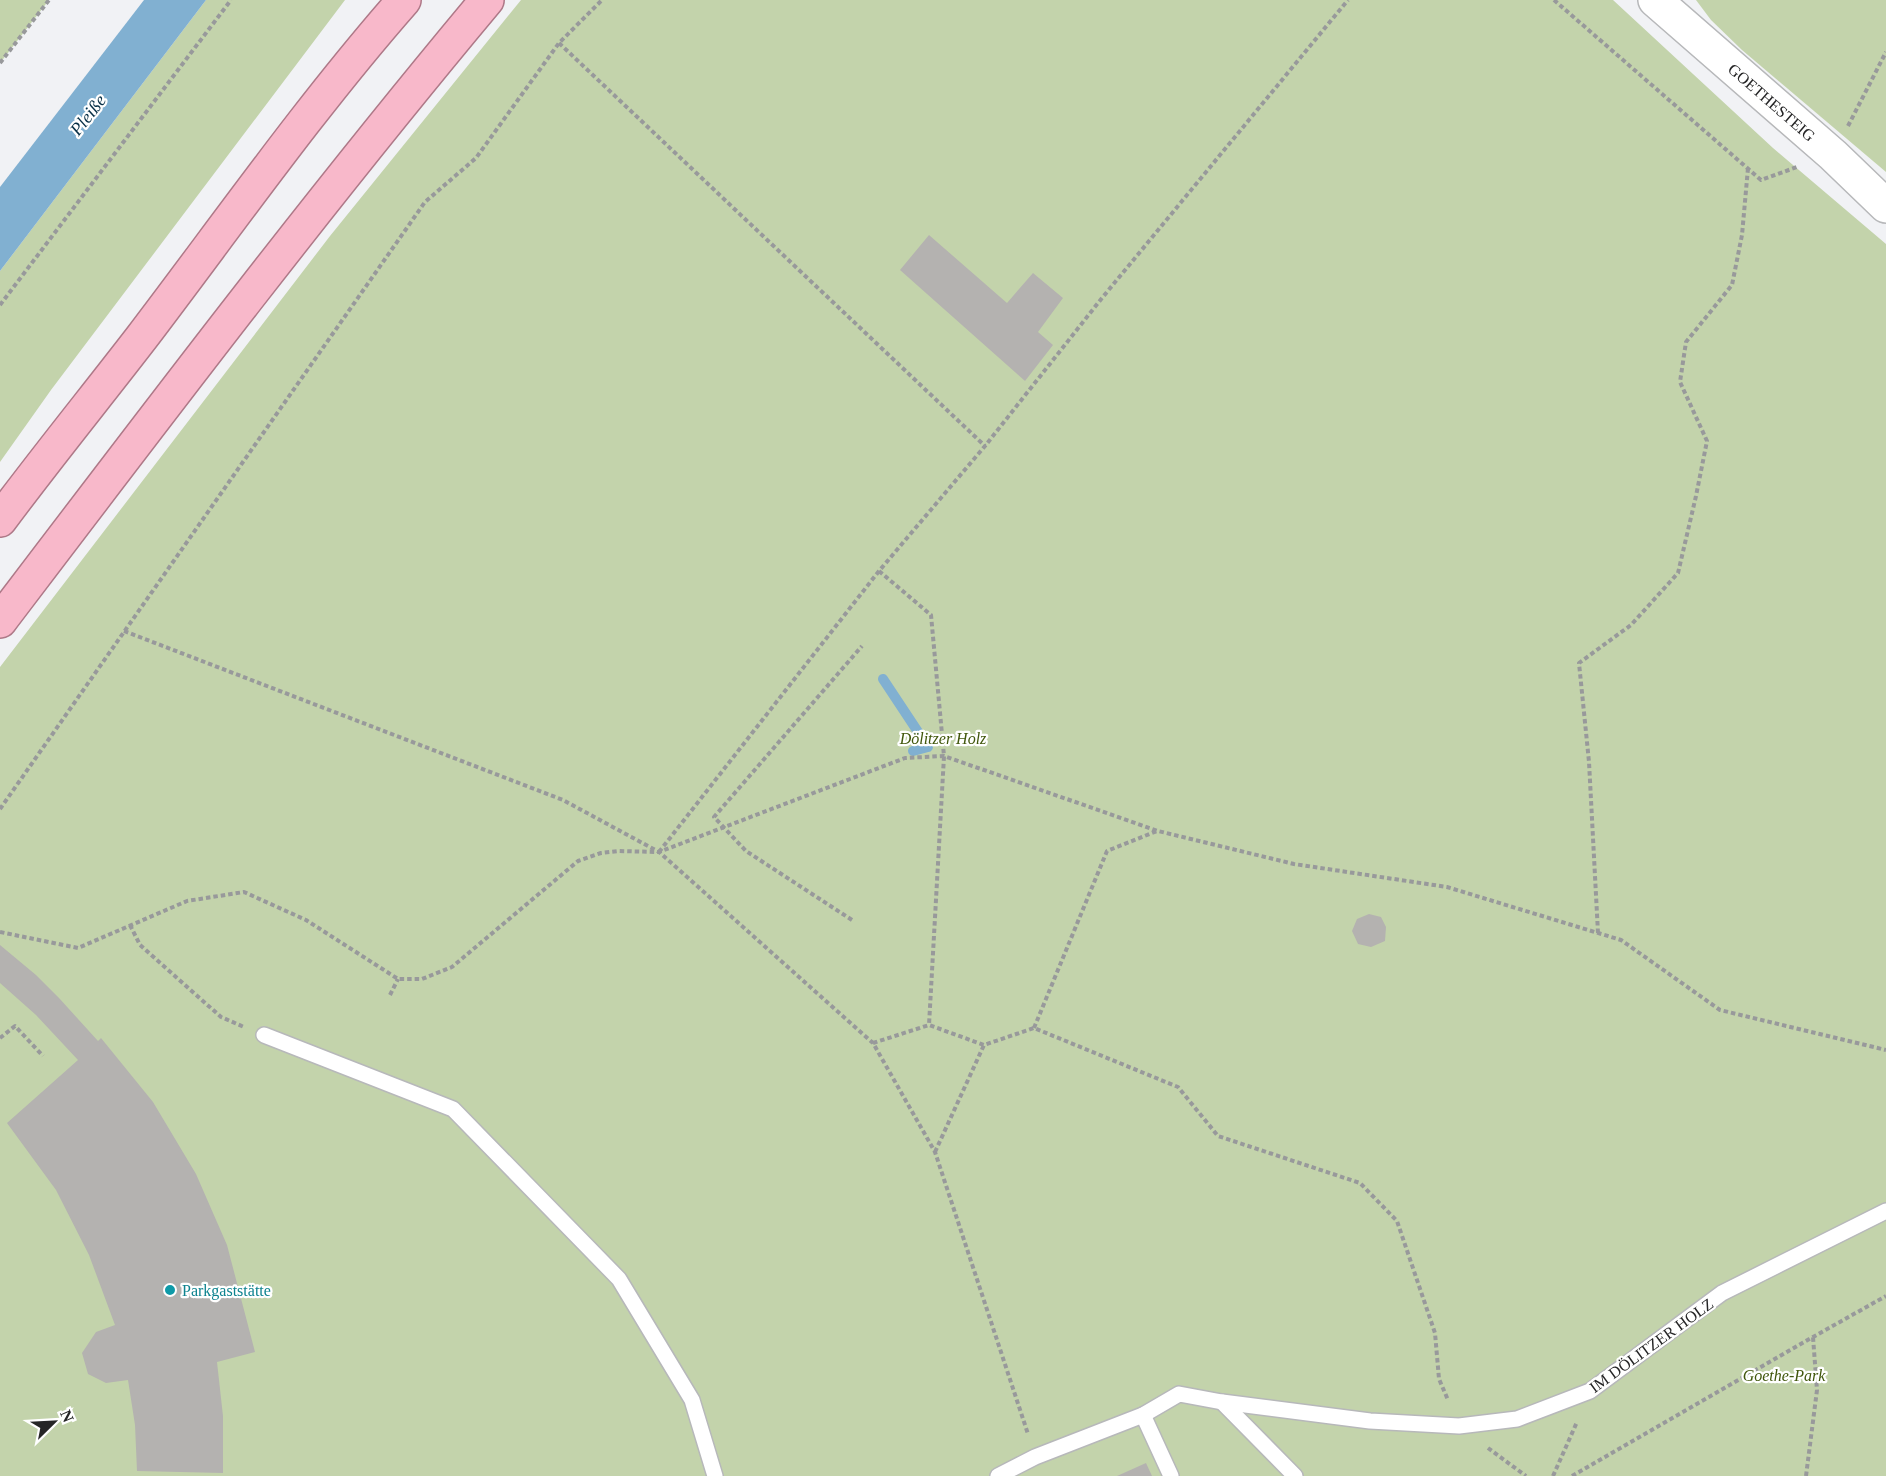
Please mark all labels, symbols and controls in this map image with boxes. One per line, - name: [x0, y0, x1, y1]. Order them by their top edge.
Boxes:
- street label: GOETHESTEIG: [1725, 60, 1819, 145]
- water label: Pleiße: [65, 91, 110, 140]
- park label: Dölitzer Holz: [899, 730, 987, 747]
- place label: Parkgaststätte: [182, 1282, 271, 1300]
- marker: Parkgaststätte: [163, 1283, 177, 1297]
- street label: IM DÖLITZER HOLZ: [1586, 1295, 1716, 1396]
- park label: Goethe-Park: [1743, 1367, 1826, 1384]
- north arrow: [24, 1392, 84, 1452]
- text: N: [57, 1407, 78, 1425]

